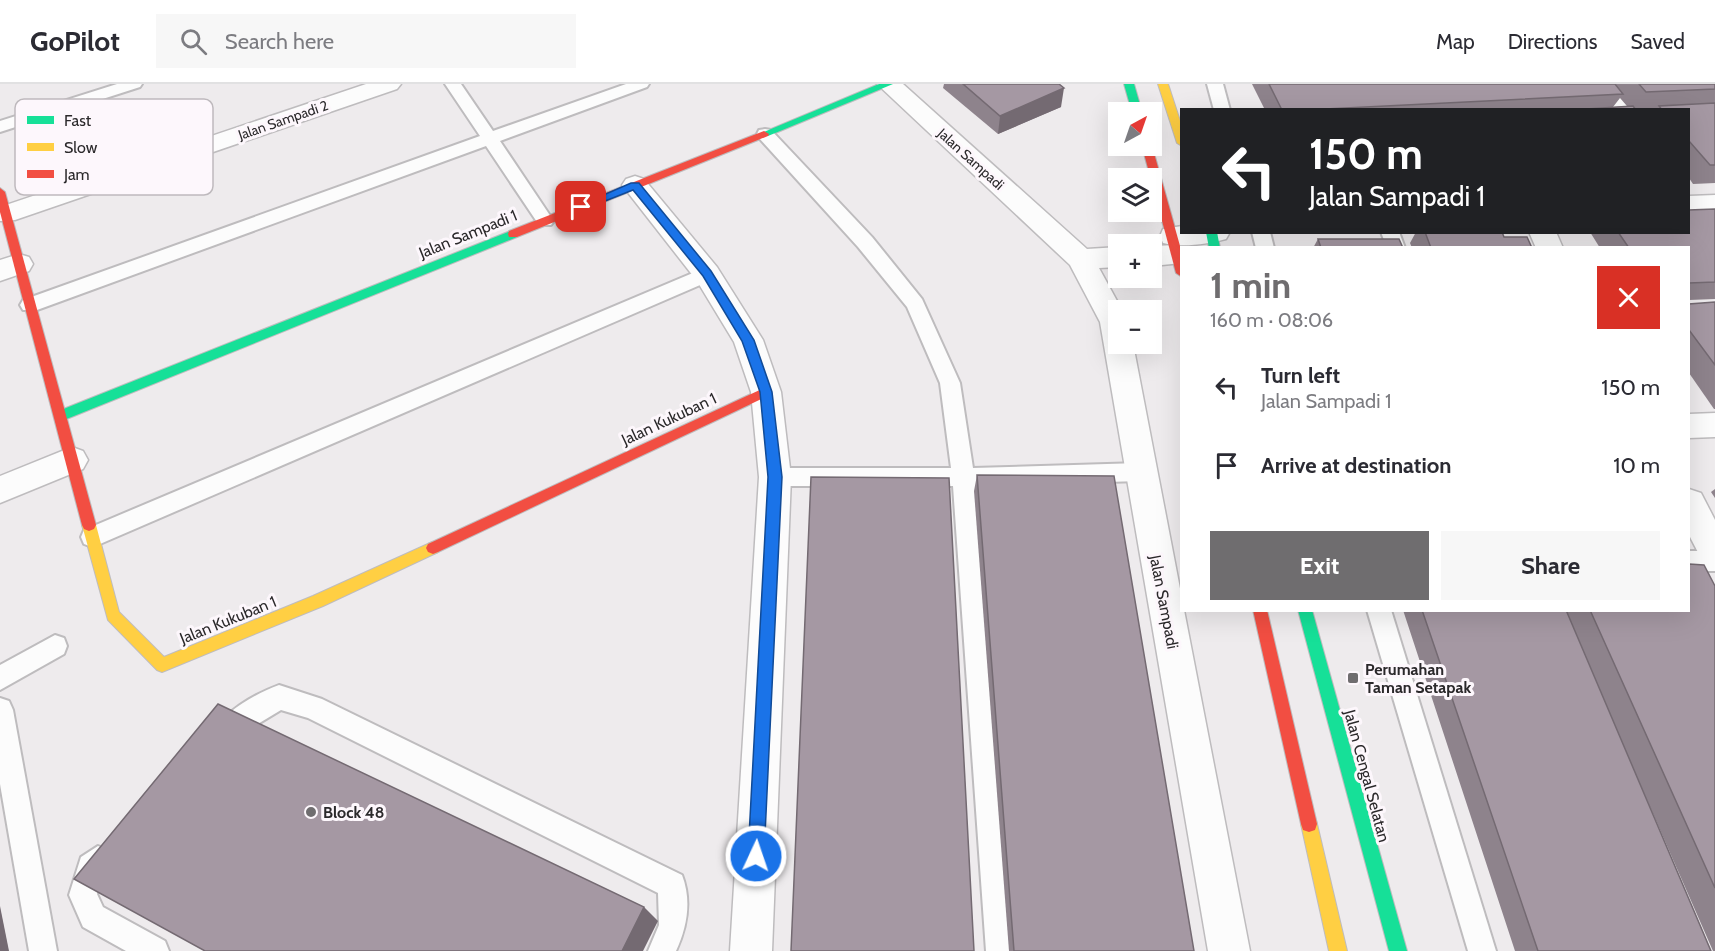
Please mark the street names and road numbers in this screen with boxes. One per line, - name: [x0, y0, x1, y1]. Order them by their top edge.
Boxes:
- street label: Jalan Sampadi 2: [235, 96, 330, 144]
- street label: Jalan Sampadi: [933, 124, 1008, 194]
- street label: Jalan Sampadi 1: [415, 206, 520, 263]
- street label: Jalan Kukuban 1: [618, 389, 719, 450]
- street label: Jalan Sampadi: [1145, 552, 1182, 651]
- street label: Jalan Kukuban 1: [176, 592, 279, 648]
- street label: Jalan Cengal Selatan: [1340, 707, 1394, 844]

